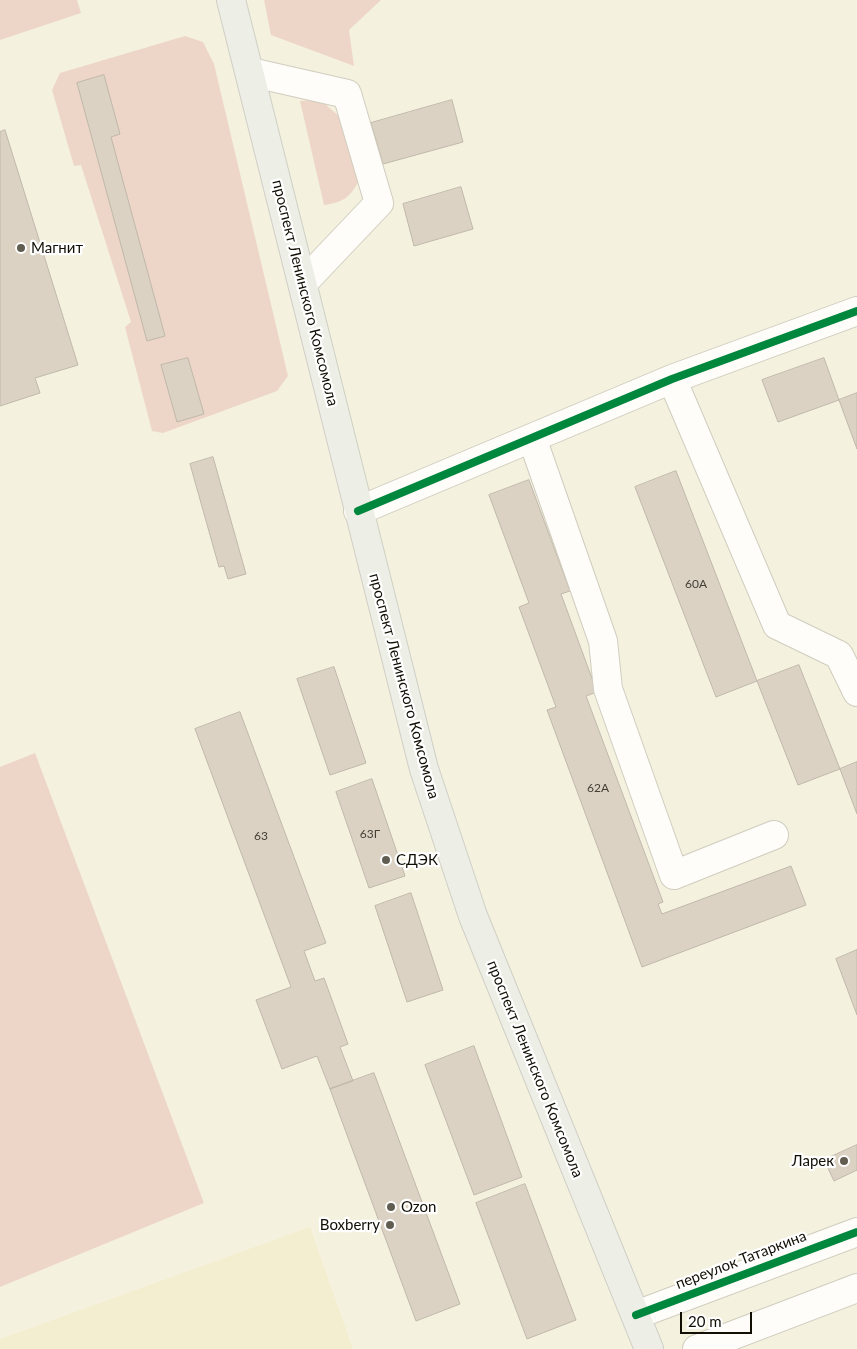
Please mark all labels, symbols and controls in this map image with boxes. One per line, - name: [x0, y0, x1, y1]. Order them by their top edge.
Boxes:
- street label: проспект Ленинского Комсомола: [268, 178, 342, 408]
- place label: Магнит: [31, 239, 83, 257]
- marker: Магнит: [15, 242, 27, 254]
- street label: проспект Ленинского Комсомола: [365, 571, 443, 801]
- house number: 60А: [685, 577, 707, 591]
- house number: 62А: [587, 781, 609, 795]
- house number: 63Г: [360, 827, 380, 841]
- house number: 63: [254, 829, 268, 843]
- place label: СДЭК: [396, 851, 438, 869]
- marker: СДЭК: [380, 854, 392, 866]
- street label: проспект Ленинского Комсомола: [483, 958, 587, 1180]
- place label: Ларек: [792, 1152, 834, 1170]
- marker: Ларек: [838, 1155, 850, 1167]
- place label: Ozon: [401, 1198, 436, 1216]
- marker: Ozon: [385, 1201, 397, 1213]
- place label: Boxberry: [320, 1216, 380, 1234]
- marker: Boxberry: [384, 1219, 396, 1231]
- street label: переулок Татаркина: [673, 1227, 809, 1293]
- scale bar: [682, 1302, 754, 1334]
- text: 20 m: [688, 1312, 722, 1330]

